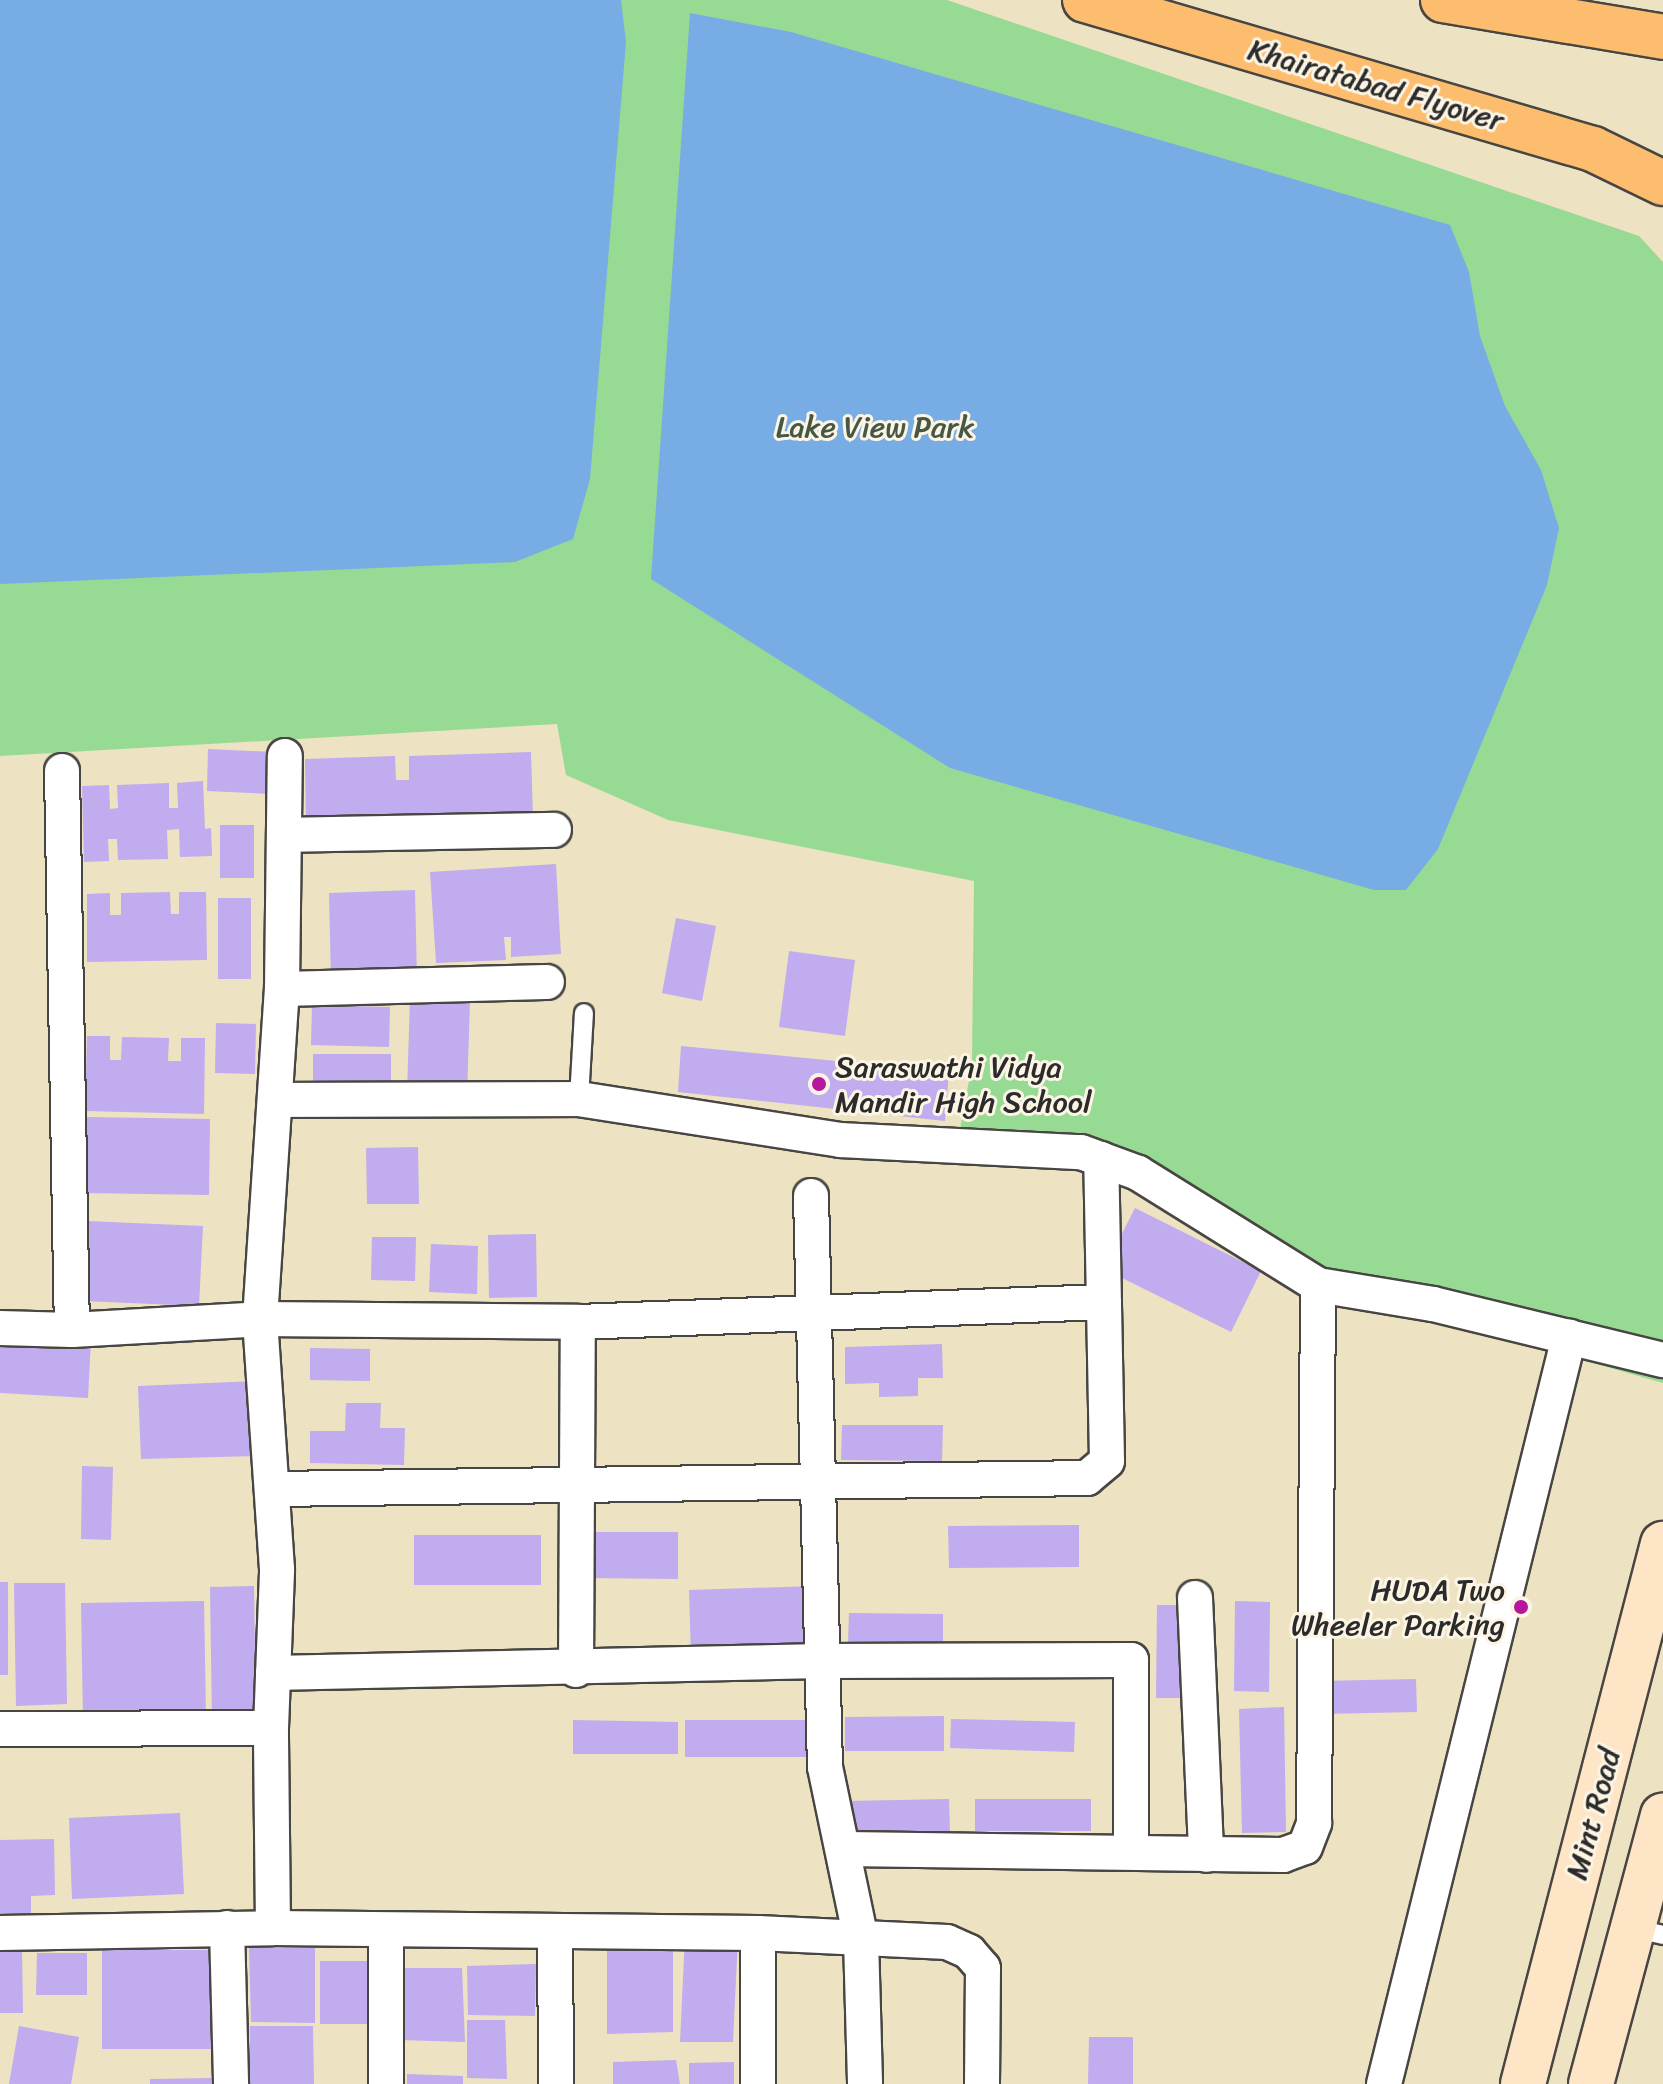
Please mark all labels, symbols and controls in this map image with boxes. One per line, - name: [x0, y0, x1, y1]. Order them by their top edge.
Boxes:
- street label: Khairatabad Flyover: [1244, 31, 1508, 139]
- park label: Lake View Park: [775, 409, 975, 445]
- place label: Saraswathi Vidya Mandir High School: [835, 1049, 1092, 1120]
- marker: Saraswathi Vidya Mandir High School: [810, 1075, 828, 1093]
- place label: HUDA Two Wheeler Parking: [1291, 1572, 1505, 1642]
- marker: HUDA Two Wheeler Parking: [1512, 1598, 1530, 1616]
- street label: Mint Road: [1558, 1745, 1628, 1883]

